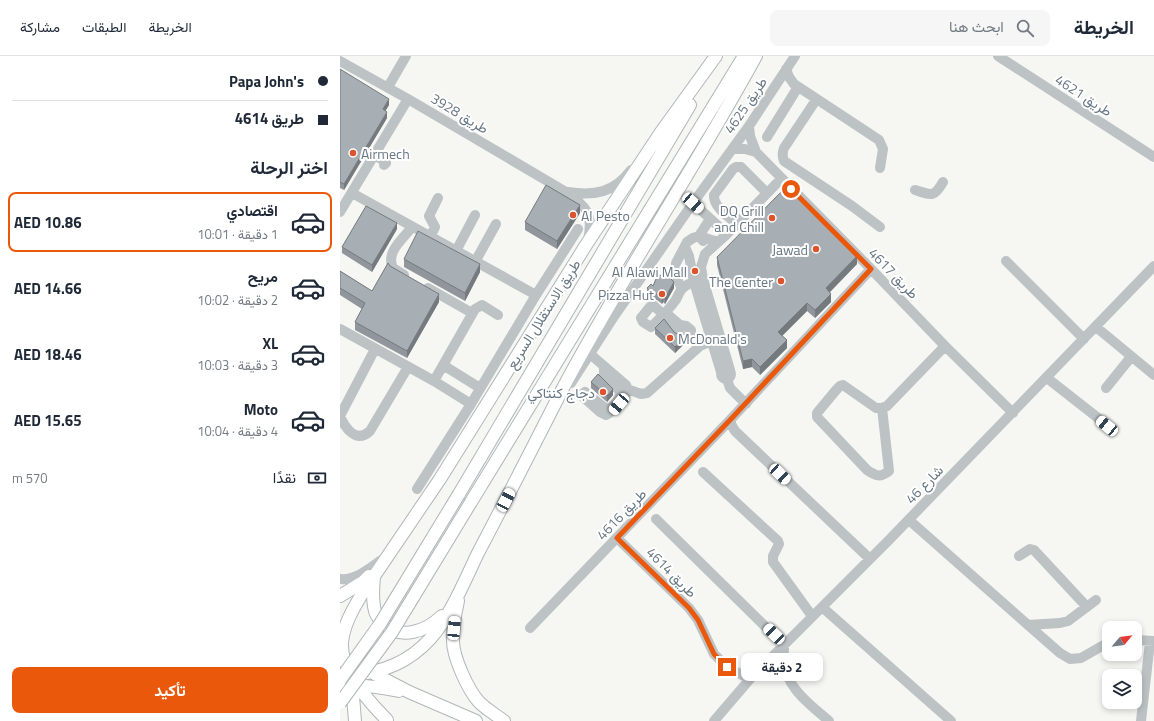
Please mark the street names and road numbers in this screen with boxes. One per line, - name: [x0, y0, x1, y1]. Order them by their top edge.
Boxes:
- street label: طريق 4621: [1051, 69, 1117, 121]
- street label: طريق 4625: [718, 73, 772, 137]
- street label: طريق 3928: [427, 87, 493, 139]
- street label: طريق 4617: [864, 243, 924, 303]
- street label: طريق الاستقلال السريع: [501, 255, 586, 373]
- street label: شارع 46: [900, 460, 949, 509]
- street label: طريق 4616: [591, 484, 651, 544]
- street label: طريق 4614: [642, 542, 702, 602]

